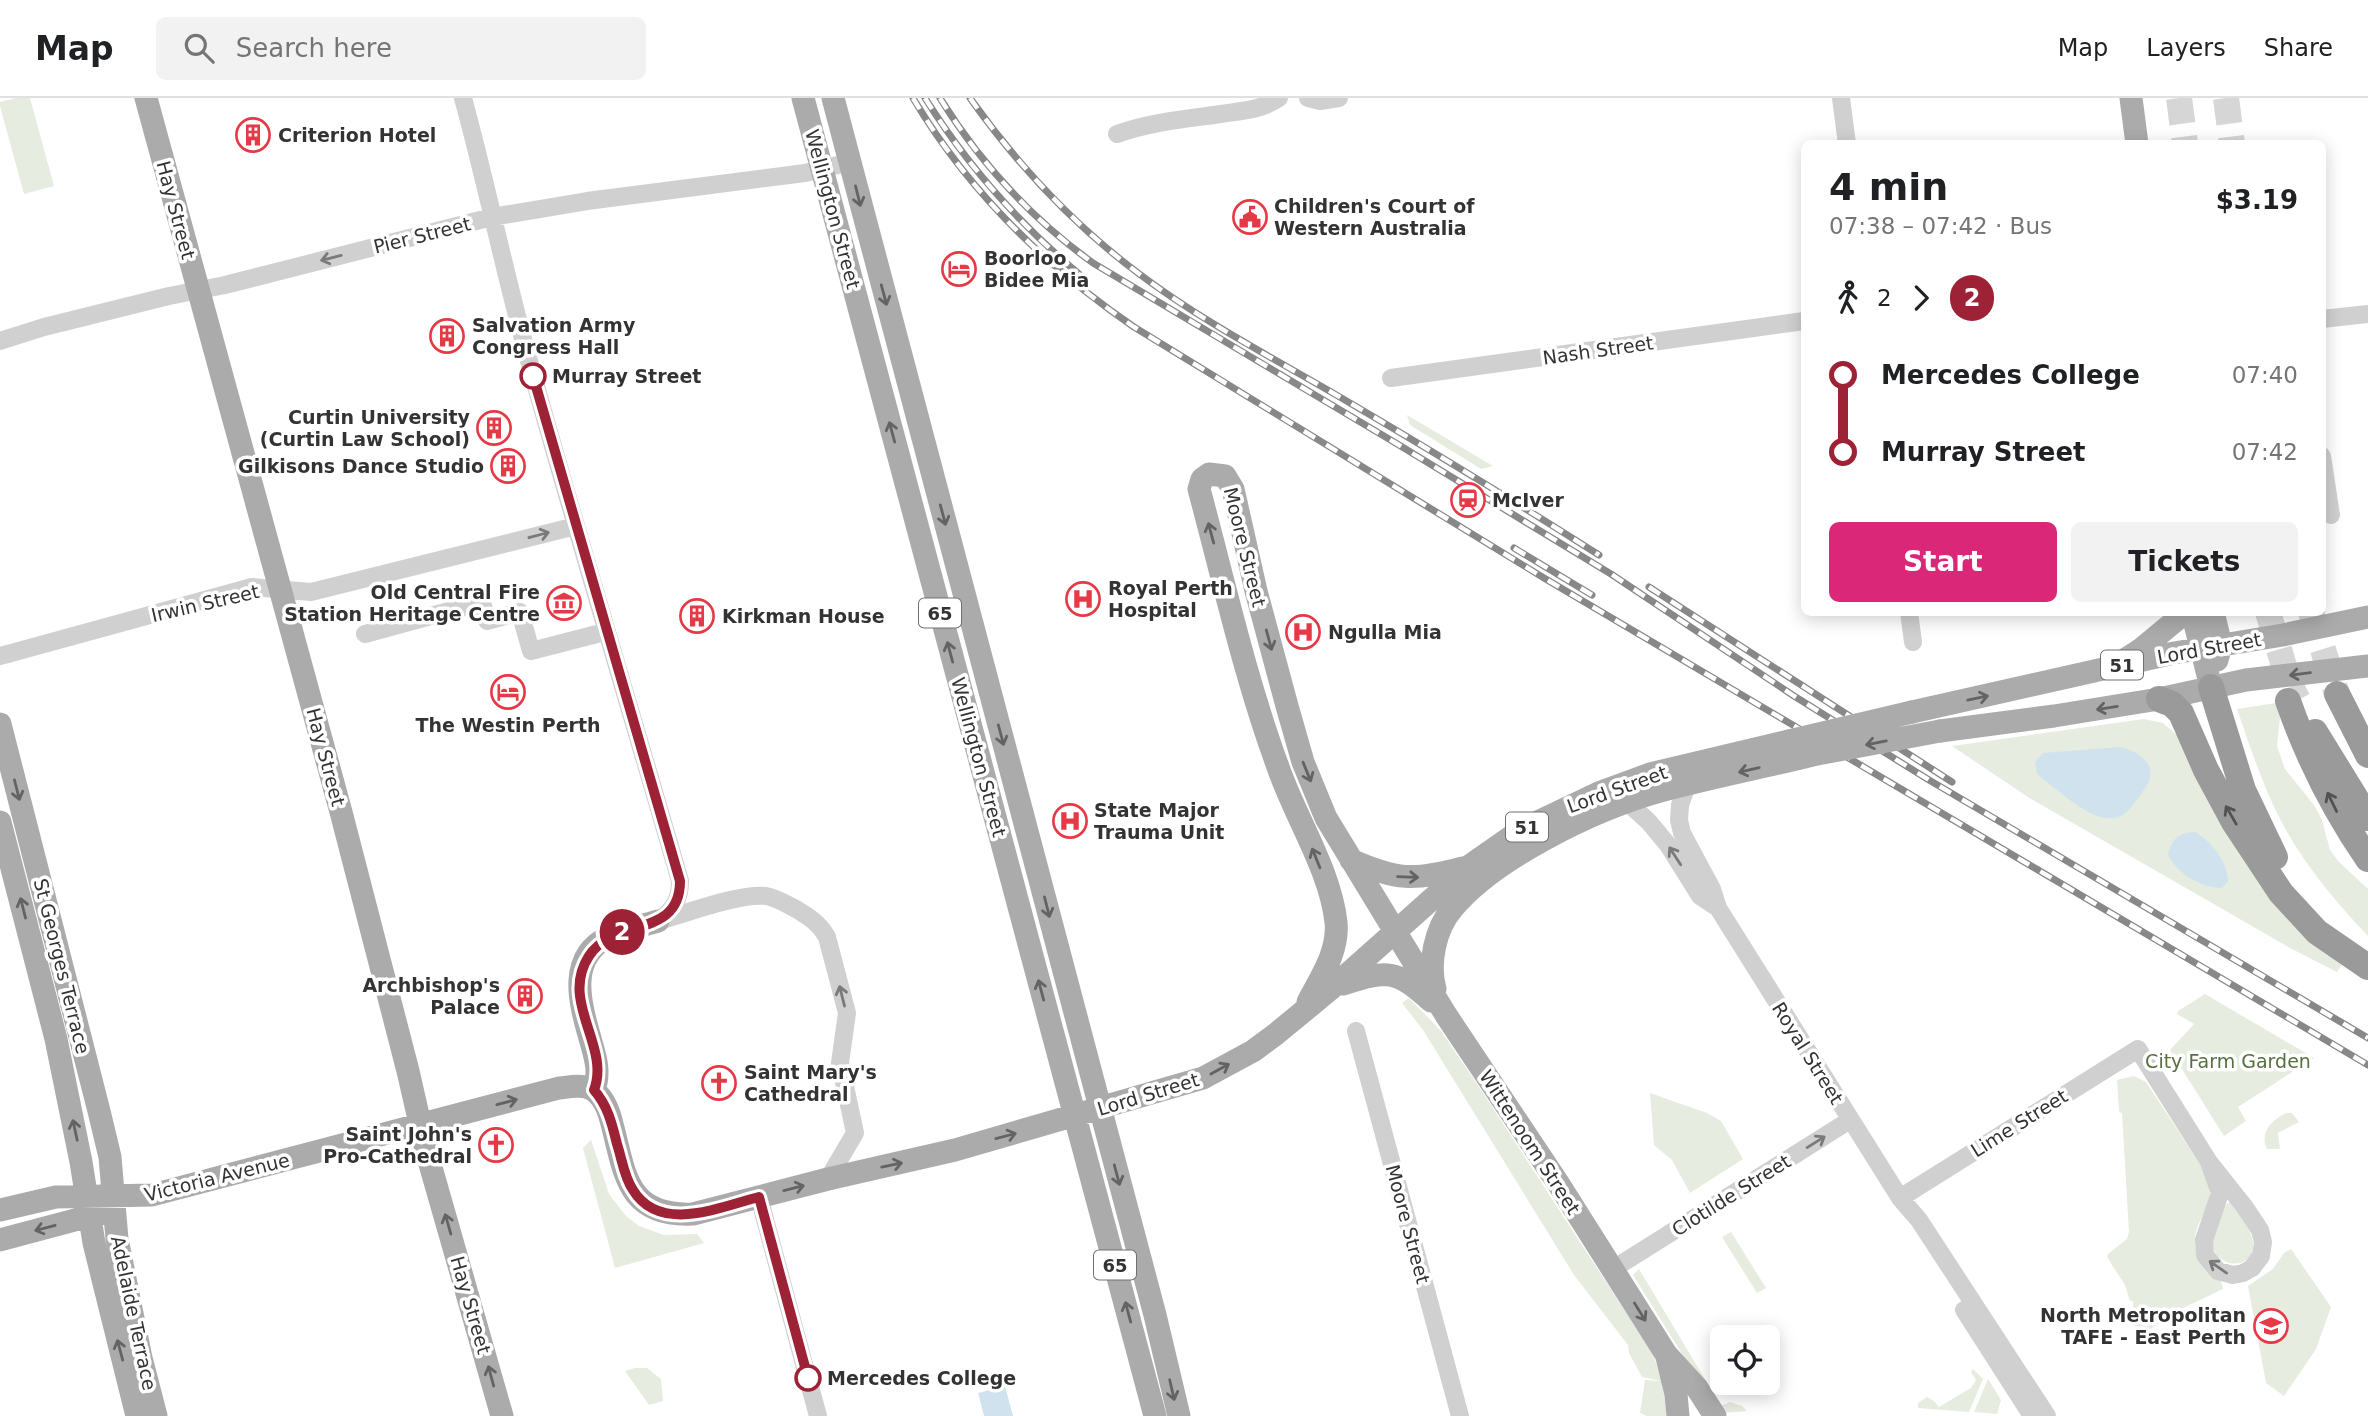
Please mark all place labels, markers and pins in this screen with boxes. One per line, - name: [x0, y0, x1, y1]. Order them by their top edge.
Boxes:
- building icon: Criterion Hotel: [234, 116, 272, 154]
- place label: Criterion Hotel: [278, 124, 436, 146]
- place label: Children's Court of Western Australia: [1274, 195, 1475, 239]
- public building icon: Children's Court of Western Australia: [1231, 198, 1269, 236]
- place label: Boorloo Bidee Mia: [984, 247, 1089, 291]
- hotel icon: Boorloo Bidee Mia: [940, 250, 978, 288]
- place label: Salvation Army Congress Hall: [472, 314, 636, 358]
- building icon: Salvation Army Congress Hall: [428, 317, 466, 355]
- marker: Murray Street: [520, 363, 546, 389]
- place label: Murray Street: [552, 365, 701, 387]
- place label: Curtin University (Curtin Law School): [260, 406, 471, 450]
- building icon: Curtin University (Curtin Law School): [475, 409, 513, 447]
- building icon: Gilkisons Dance Studio: [489, 447, 527, 485]
- place label: Gilkisons Dance Studio: [238, 455, 484, 477]
- station icon: McIver: [1449, 481, 1487, 519]
- place label: McIver: [1492, 489, 1565, 511]
- place label: Royal Perth Hospital: [1108, 577, 1233, 621]
- hospital icon: Royal Perth Hospital: [1064, 580, 1102, 618]
- place label: Old Central Fire Station Heritage Centre: [284, 581, 540, 625]
- museum icon: Old Central Fire Station Heritage Centre: [545, 584, 583, 622]
- building icon: Kirkman House: [678, 597, 716, 635]
- place label: Kirkman House: [722, 605, 885, 627]
- hospital icon: Ngulla Mia: [1284, 613, 1322, 651]
- place label: Ngulla Mia: [1328, 621, 1442, 643]
- hotel icon: The Westin Perth: [489, 673, 527, 711]
- place label: The Westin Perth: [416, 714, 601, 736]
- place label: State Major Trauma Unit: [1094, 799, 1224, 843]
- hospital icon: State Major Trauma Unit: [1051, 802, 1089, 840]
- place label: Archbishop's Palace: [362, 974, 500, 1018]
- building icon: Archbishop's Palace: [506, 977, 544, 1015]
- place label: Saint Mary's Cathedral: [744, 1061, 877, 1105]
- church icon: Saint Mary's Cathedral: [700, 1064, 738, 1102]
- place label: Saint John's Pro-Cathedral: [323, 1123, 472, 1167]
- church icon: Saint John's Pro-Cathedral: [477, 1126, 515, 1164]
- place label: North Metropolitan TAFE - East Perth: [2040, 1304, 2246, 1348]
- school or university icon: North Metropolitan TAFE - East Perth: [2252, 1307, 2290, 1345]
- marker: Mercedes College: [795, 1365, 821, 1391]
- place label: Mercedes College: [827, 1367, 1016, 1389]

